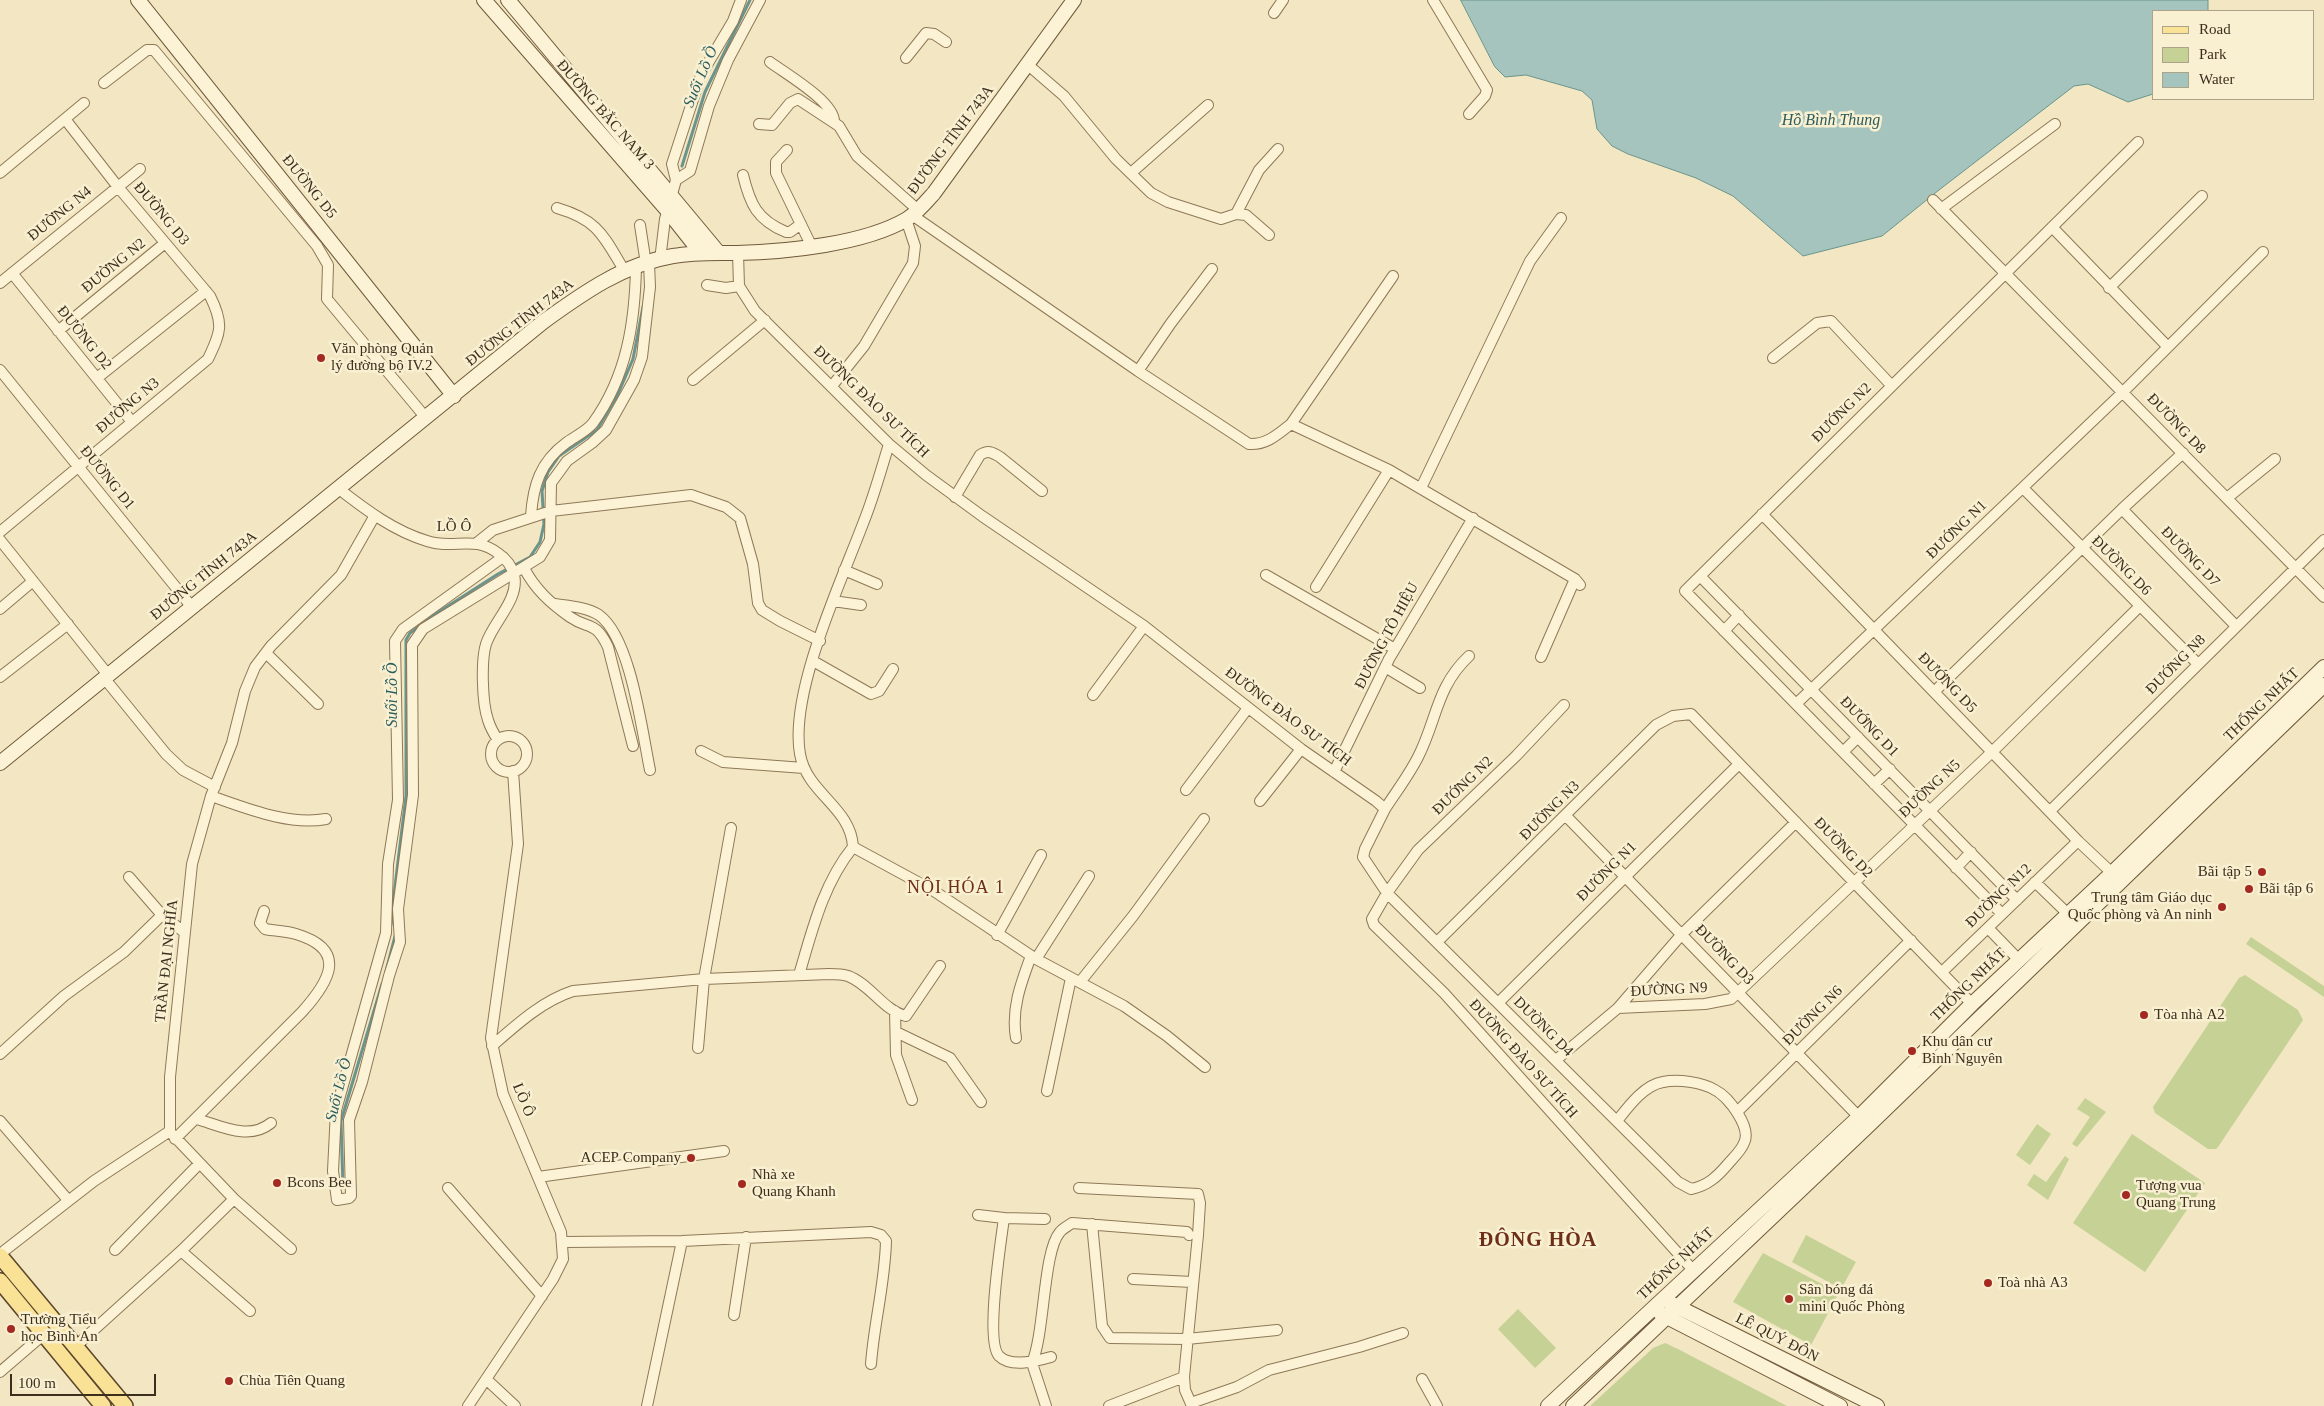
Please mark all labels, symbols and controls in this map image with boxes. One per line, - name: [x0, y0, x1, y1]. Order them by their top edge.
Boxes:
- legend: [2152, 10, 2314, 100]
- text: Road: [2199, 21, 2231, 37]
- water label: Suối Lồ Ồ: [679, 43, 723, 111]
- text: Park: [2199, 46, 2227, 62]
- street label: ĐƯỜNG BẮC NAM 3: [552, 56, 658, 174]
- text: Water: [2199, 71, 2234, 87]
- street label: ĐƯỜNG TỈNH 743A: [904, 82, 998, 198]
- water label: Hồ Bình Thung: [1782, 111, 1880, 131]
- street label: ĐƯỜNG D5: [278, 151, 340, 223]
- street label: ĐƯỜNG D3: [129, 179, 193, 249]
- street label: ĐƯỜNG N4: [24, 183, 96, 245]
- street label: ĐƯỜNG N2: [78, 235, 150, 297]
- street label: ĐƯỜNG TỈNH 743A: [463, 275, 577, 371]
- street label: ĐƯỜNG D2: [53, 302, 115, 374]
- place label: Văn phòng Quản lý đường bộ IV.2: [331, 340, 433, 375]
- street label: ĐƯỜNG ĐÀO SƯ TÍCH: [809, 342, 933, 462]
- marker: Văn phòng Quản lý đường bộ IV.2: [315, 352, 327, 364]
- street label: ĐƯỜNG N3: [93, 374, 163, 438]
- street label: ĐƯỚNG N2: [1808, 379, 1876, 447]
- street label: ĐƯỜNG D8: [2143, 390, 2209, 458]
- street label: ĐƯỜNG D1: [76, 442, 138, 514]
- street label: ĐƯỚNG N1: [1923, 497, 1991, 563]
- street label: LỒ Ô: [437, 518, 471, 536]
- street label: ĐƯỜNG D7: [2157, 523, 2223, 591]
- street label: ĐƯỜNG TỈNH 743A: [147, 528, 261, 624]
- street label: ĐƯỜNG D6: [2087, 532, 2155, 600]
- street label: ĐƯỜNG TÔ HIỆU: [1351, 580, 1423, 692]
- street label: ĐƯỚNG N8: [2142, 631, 2210, 699]
- street label: ĐƯỚNG D5: [1914, 649, 1980, 717]
- water label: Suối Lồ Ồ: [383, 663, 403, 727]
- street label: ĐƯỜNG ĐÀO SƯ TÍCH: [1221, 664, 1355, 770]
- street label: THỐNG NHẤT: [2221, 665, 2303, 745]
- street label: ĐƯỚNG D1: [1836, 693, 1902, 761]
- street label: ĐƯỚNG N2: [1429, 753, 1497, 819]
- street label: ĐƯỜNG N5: [1896, 756, 1964, 822]
- street label: ĐƯỜNG N3: [1516, 777, 1584, 845]
- street label: ĐƯỜNG D2: [1810, 814, 1876, 882]
- street label: ĐƯỜNG N1: [1573, 838, 1641, 906]
- street label: ĐƯỜNG N12: [1962, 860, 2036, 932]
- place label: Bãi tập 5: [2198, 863, 2252, 881]
- marker: Bãi tập 5: [2256, 866, 2268, 878]
- district label: NỘI HÓA 1: [906, 877, 1006, 899]
- place label: Bãi tập 6: [2259, 880, 2313, 898]
- marker: Bãi tập 6: [2243, 883, 2255, 895]
- place label: Trung tâm Giáo dục Quốc phòng và An ninh: [2068, 889, 2212, 924]
- street label: TRẦN ĐẠI NGHĨA: [152, 899, 182, 1023]
- marker: Trung tâm Giáo dục Quốc phòng và An ninh: [2216, 901, 2228, 913]
- street label: ĐƯỜNG D3: [1691, 921, 1757, 989]
- street label: THỐNG NHẤT: [1928, 945, 2010, 1025]
- street label: ĐƯỜNG N9: [1630, 979, 1708, 1001]
- street label: ĐƯỜNG N6: [1779, 982, 1847, 1050]
- street label: DƯỜNG D4: [1509, 993, 1577, 1061]
- street label: ĐƯỜNG ĐÀO SƯ TÍCH: [1465, 996, 1581, 1122]
- place label: Tòa nhà A2: [2154, 1006, 2225, 1024]
- marker: Tòa nhà A2: [2138, 1009, 2150, 1021]
- place label: Khu dân cư Bình Nguyên: [1922, 1033, 2002, 1068]
- marker: Khu dân cư Bình Nguyên: [1906, 1045, 1918, 1057]
- water label: Suối Lồ Ồ: [322, 1056, 356, 1124]
- street label: LỒ Ô: [508, 1081, 538, 1119]
- place label: ACEP Company: [581, 1149, 681, 1167]
- marker: ACEP Company: [685, 1152, 697, 1164]
- place label: Nhà xe Quang Khanh: [752, 1166, 836, 1201]
- place label: Bcons Bee: [287, 1174, 352, 1192]
- marker: Bcons Bee: [271, 1177, 283, 1189]
- place label: Tượng vua Quang Trung: [2136, 1177, 2216, 1212]
- marker: Nhà xe Quang Khanh: [736, 1178, 748, 1190]
- marker: Tượng vua Quang Trung: [2120, 1189, 2132, 1201]
- street label: THỐNG NHẤT: [1634, 1224, 1718, 1304]
- district label: ĐÔNG HÒA: [1478, 1229, 1598, 1253]
- place label: Toà nhà A3: [1998, 1274, 2068, 1292]
- marker: Toà nhà A3: [1982, 1277, 1994, 1289]
- place label: Sân bóng đá mini Quốc Phòng: [1799, 1281, 1905, 1316]
- marker: Sân bóng đá mini Quốc Phòng: [1783, 1293, 1795, 1305]
- street label: LÊ QUÝ ĐÔN: [1732, 1309, 1822, 1367]
- place label: Trường Tiểu học Bình An: [21, 1311, 98, 1346]
- marker: Trường Tiểu học Bình An: [5, 1323, 17, 1335]
- scale bar: [12, 1364, 159, 1396]
- place label: Chùa Tiên Quang: [239, 1372, 345, 1390]
- text: 100 m: [18, 1375, 56, 1391]
- marker: Chùa Tiên Quang: [223, 1375, 235, 1387]

